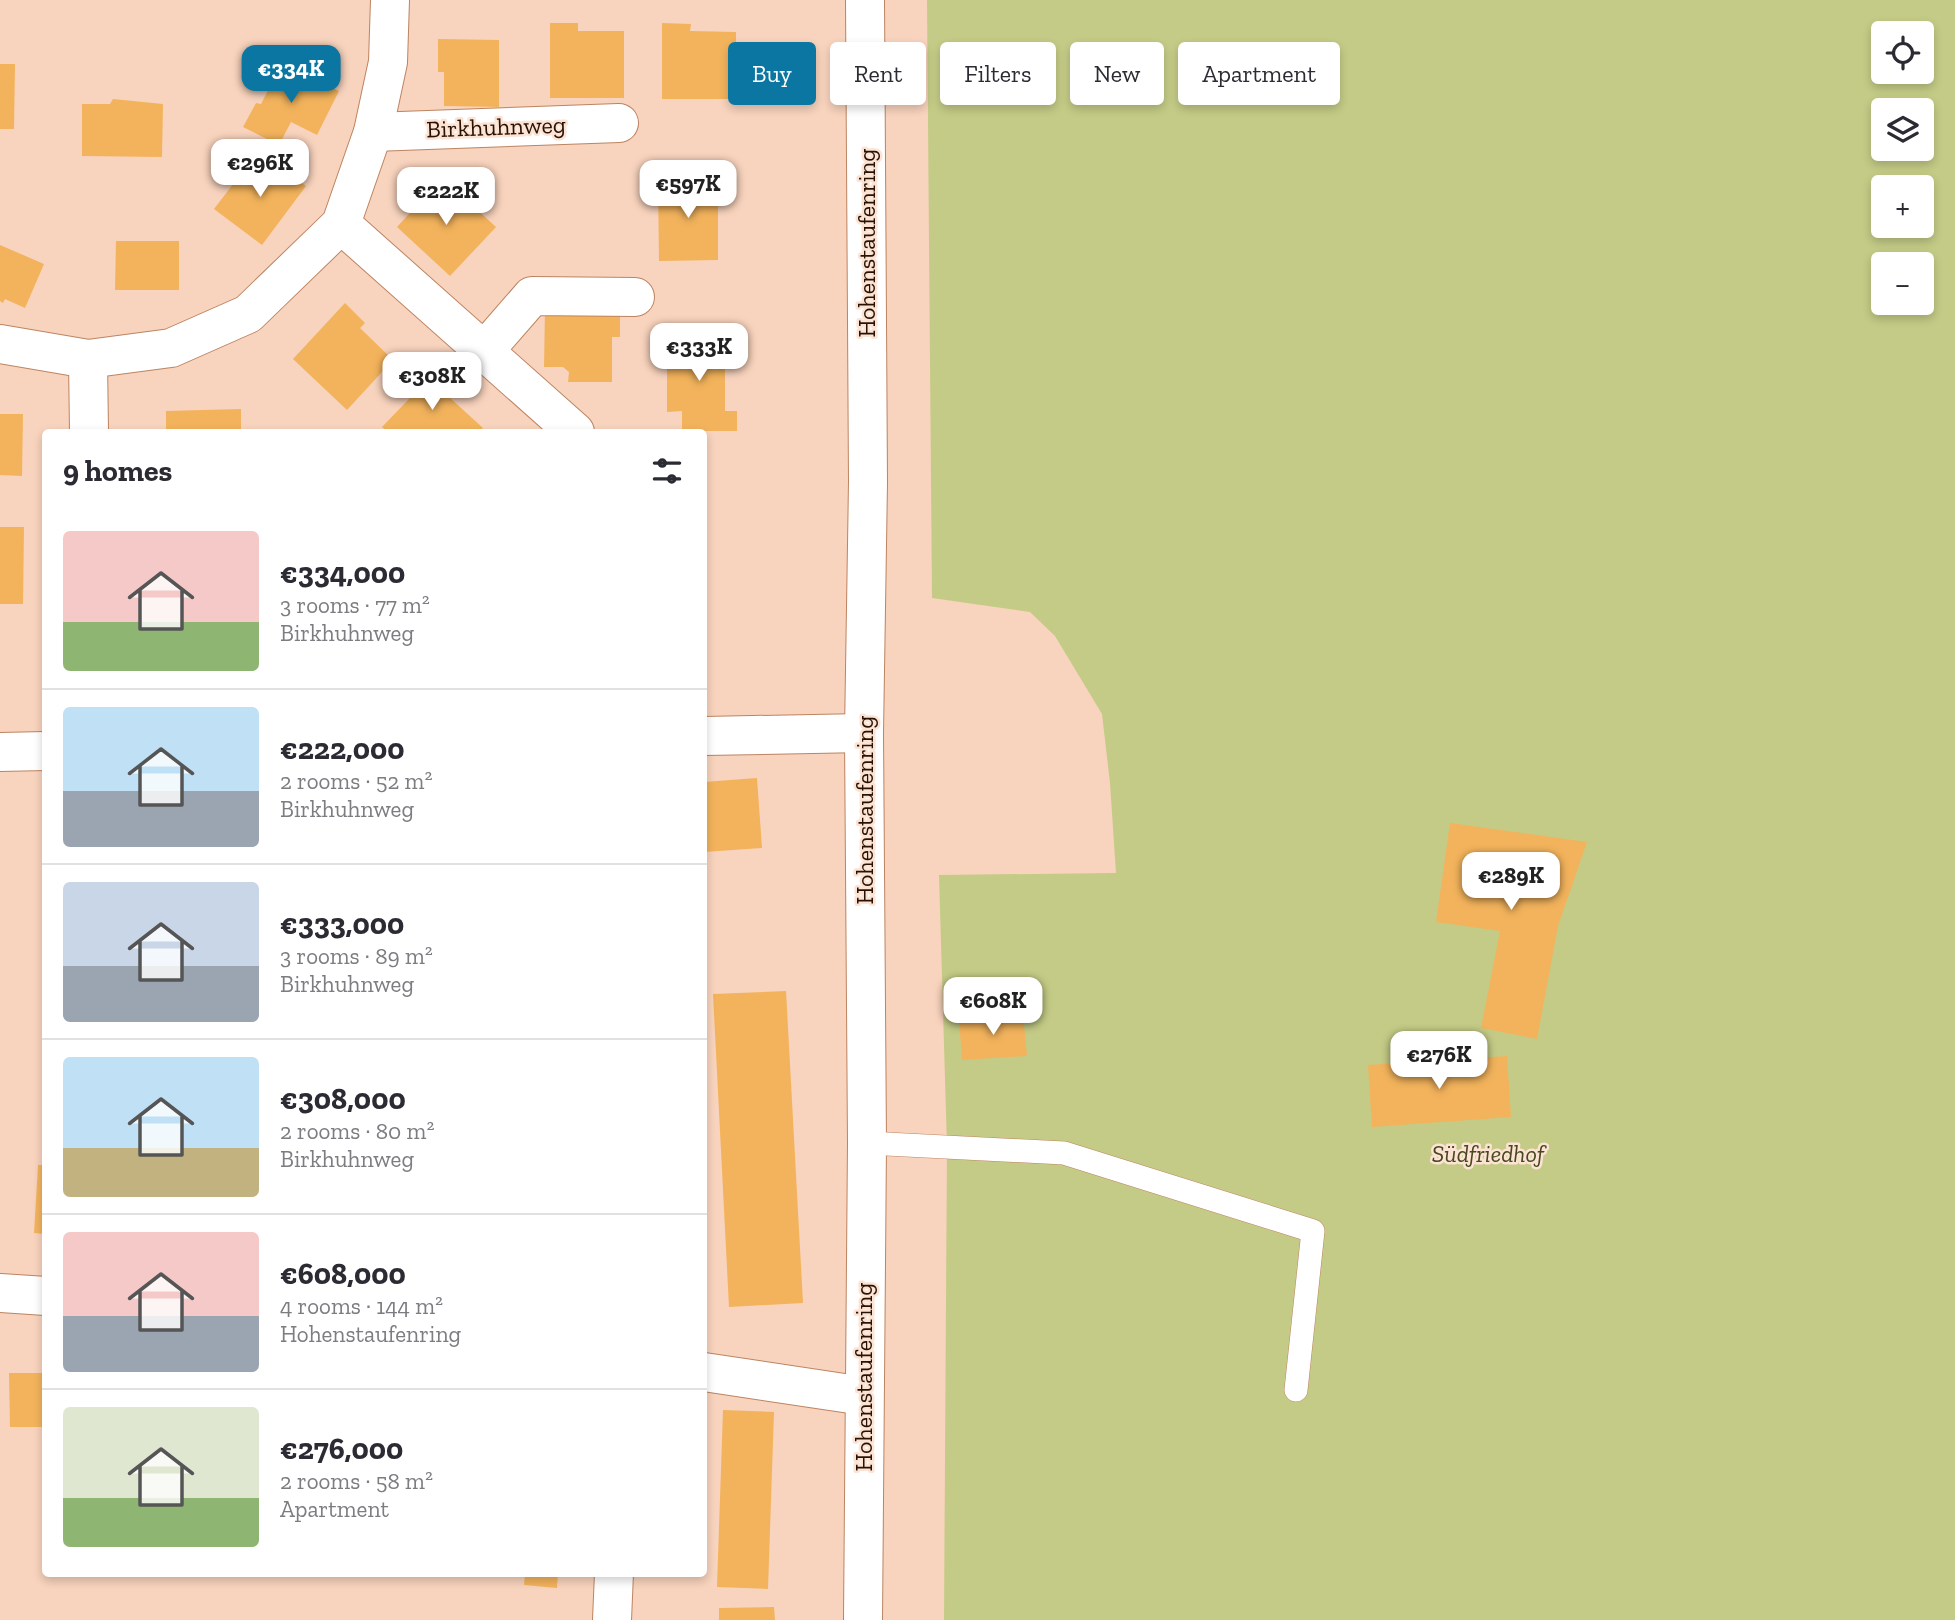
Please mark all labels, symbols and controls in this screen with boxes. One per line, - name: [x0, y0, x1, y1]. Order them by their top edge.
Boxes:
- map controls: [1871, 21, 1934, 315]
- button: locate: [1871, 21, 1934, 84]
- chip: Buy: [728, 42, 816, 105]
- chip: Rent: [830, 42, 926, 105]
- chip: Filters: [940, 42, 1056, 105]
- chip: New: [1070, 42, 1164, 105]
- chip: Apartment: [1178, 42, 1340, 105]
- pin: €334K: [242, 46, 340, 105]
- text: €334K: [258, 54, 324, 82]
- button: layers: [1871, 98, 1934, 161]
- street label: Birkhuhnweg: [426, 110, 566, 143]
- pin: €296K: [211, 140, 309, 199]
- text: €296K: [227, 148, 293, 176]
- street label: Hohenstaufenring: [852, 148, 881, 338]
- pin: €597K: [639, 160, 737, 220]
- pin: €222K: [397, 168, 495, 227]
- text: €597K: [656, 169, 720, 197]
- button: +: [1871, 175, 1934, 238]
- text: €222K: [413, 176, 479, 204]
- button: −: [1871, 252, 1934, 315]
- pin: €333K: [650, 324, 748, 383]
- text: €333K: [666, 332, 732, 360]
- pin: €308K: [383, 352, 481, 412]
- text: €308K: [398, 361, 466, 389]
- icon: filters: [648, 452, 686, 490]
- text: 9 homes: [63, 453, 172, 489]
- text: €334,000: [280, 555, 405, 591]
- icon: home: [119, 559, 203, 643]
- text: 3 rooms · 77 m²: [280, 591, 430, 619]
- text: Birkhuhnweg: [280, 619, 414, 647]
- street label: Hohenstaufenring: [850, 715, 879, 905]
- text: €222,000: [280, 731, 405, 767]
- icon: home: [119, 735, 203, 819]
- text: 2 rooms · 52 m²: [280, 767, 432, 795]
- text: Birkhuhnweg: [280, 795, 414, 823]
- pin: €289K: [1462, 852, 1560, 912]
- text: €289K: [1478, 861, 1544, 889]
- text: €333,000: [280, 906, 404, 942]
- icon: home: [119, 910, 203, 994]
- text: 3 rooms · 89 m²: [280, 942, 433, 970]
- text: Birkhuhnweg: [280, 970, 414, 998]
- pin: €608K: [944, 978, 1042, 1037]
- text: €608K: [959, 986, 1027, 1014]
- pin: €276K: [1390, 1032, 1488, 1091]
- text: €276K: [1406, 1040, 1472, 1068]
- text: €308,000: [280, 1081, 406, 1117]
- icon: home: [119, 1085, 203, 1169]
- text: 2 rooms · 80 m²: [280, 1117, 434, 1145]
- park label: Südfriedhof: [1432, 1139, 1547, 1168]
- text: Birkhuhnweg: [280, 1145, 414, 1173]
- text: €608,000: [280, 1256, 406, 1292]
- icon: home: [119, 1260, 203, 1344]
- street label: Hohenstaufenring: [849, 1282, 878, 1472]
- text: 4 rooms · 144 m²: [280, 1292, 443, 1320]
- text: Hohenstaufenring: [280, 1320, 461, 1348]
- text: €276,000: [280, 1431, 403, 1467]
- icon: home: [119, 1435, 203, 1519]
- text: 2 rooms · 58 m²: [280, 1467, 433, 1495]
- text: Apartment: [280, 1495, 389, 1523]

